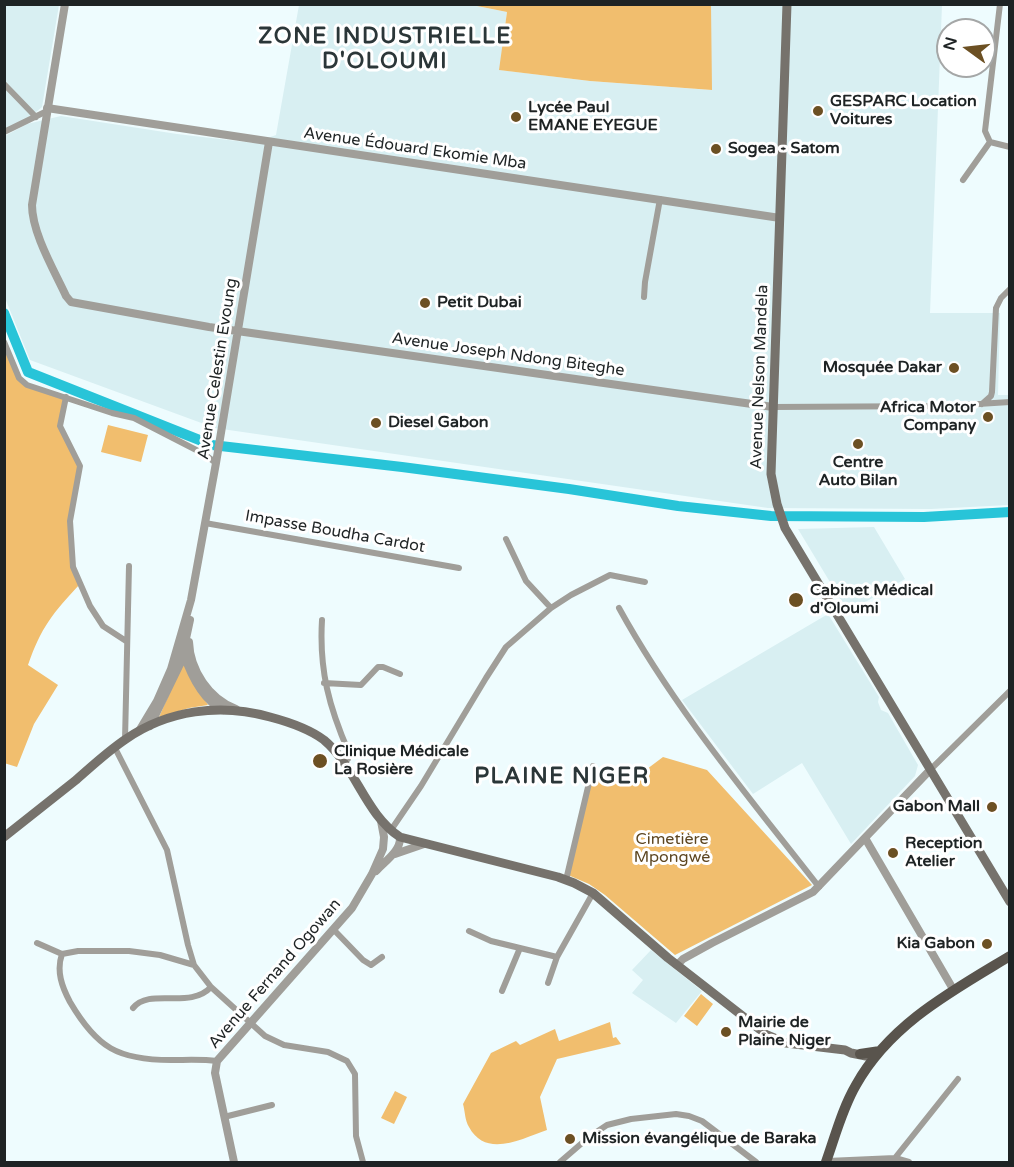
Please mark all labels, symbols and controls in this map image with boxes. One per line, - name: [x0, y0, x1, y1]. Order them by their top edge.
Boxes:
- north arrow: [936, 18, 996, 78]
- district label: ZONE INDUSTRIELLE D'OLOUMI: [258, 24, 512, 76]
- text: N: [939, 35, 962, 53]
- place label: GESPARC Location Voitures: [830, 92, 977, 130]
- place label: Lycée Paul EMANE EYEGUE: [528, 98, 658, 136]
- marker: GESPARC Location Voitures: [811, 104, 825, 118]
- marker: Lycée Paul EMANE EYEGUE: [509, 110, 523, 124]
- street label: Avenue Édouard Ekomie Mba: [302, 124, 528, 174]
- place label: Sogea - Satom: [728, 139, 840, 159]
- marker: Sogea - Satom: [709, 142, 723, 156]
- street label: Avenue Celestin Evoung: [194, 277, 242, 461]
- street label: Avenue Nelson Mandela: [747, 284, 773, 470]
- place label: Petit Dubai: [437, 293, 522, 313]
- marker: Petit Dubai: [418, 296, 432, 310]
- street label: Avenue Joseph Ndong Biteghe: [390, 329, 626, 381]
- place label: Mosquée Dakar: [823, 358, 942, 378]
- marker: Mosquée Dakar: [947, 361, 961, 375]
- place label: Africa Motor Company: [880, 398, 976, 436]
- marker: Africa Motor Company: [981, 410, 995, 424]
- place label: Diesel Gabon: [388, 413, 488, 433]
- marker: Diesel Gabon: [369, 416, 383, 430]
- marker: Centre Auto Bilan: [851, 437, 865, 451]
- place label: Centre Auto Bilan: [818, 453, 898, 491]
- street label: Impasse Boudha Cardot: [244, 507, 426, 557]
- place label: Cabinet Médical d'Oloumi: [810, 581, 933, 619]
- marker: Cabinet Médical d'Oloumi: [787, 591, 805, 609]
- place label: Clinique Médicale La Rosière: [334, 742, 469, 780]
- marker: Clinique Médicale La Rosière: [311, 752, 329, 770]
- district label: PLAINE NIGER: [474, 764, 650, 790]
- place label: Gabon Mall: [893, 797, 980, 817]
- marker: Gabon Mall: [985, 800, 999, 814]
- park label: Cimetière Mpongwé: [634, 830, 710, 868]
- place label: Reception Atelier: [905, 834, 983, 872]
- marker: Reception Atelier: [886, 846, 900, 860]
- street label: Avenue Fernand Ogowan: [205, 895, 345, 1053]
- place label: Kia Gabon: [896, 934, 975, 954]
- marker: Kia Gabon: [980, 937, 994, 951]
- place label: Mairie de Plaine Niger: [738, 1013, 831, 1051]
- marker: Mairie de Plaine Niger: [719, 1025, 733, 1039]
- place label: Mission évangélique de Baraka: [582, 1129, 817, 1149]
- marker: Mission évangélique de Baraka: [563, 1132, 577, 1146]

